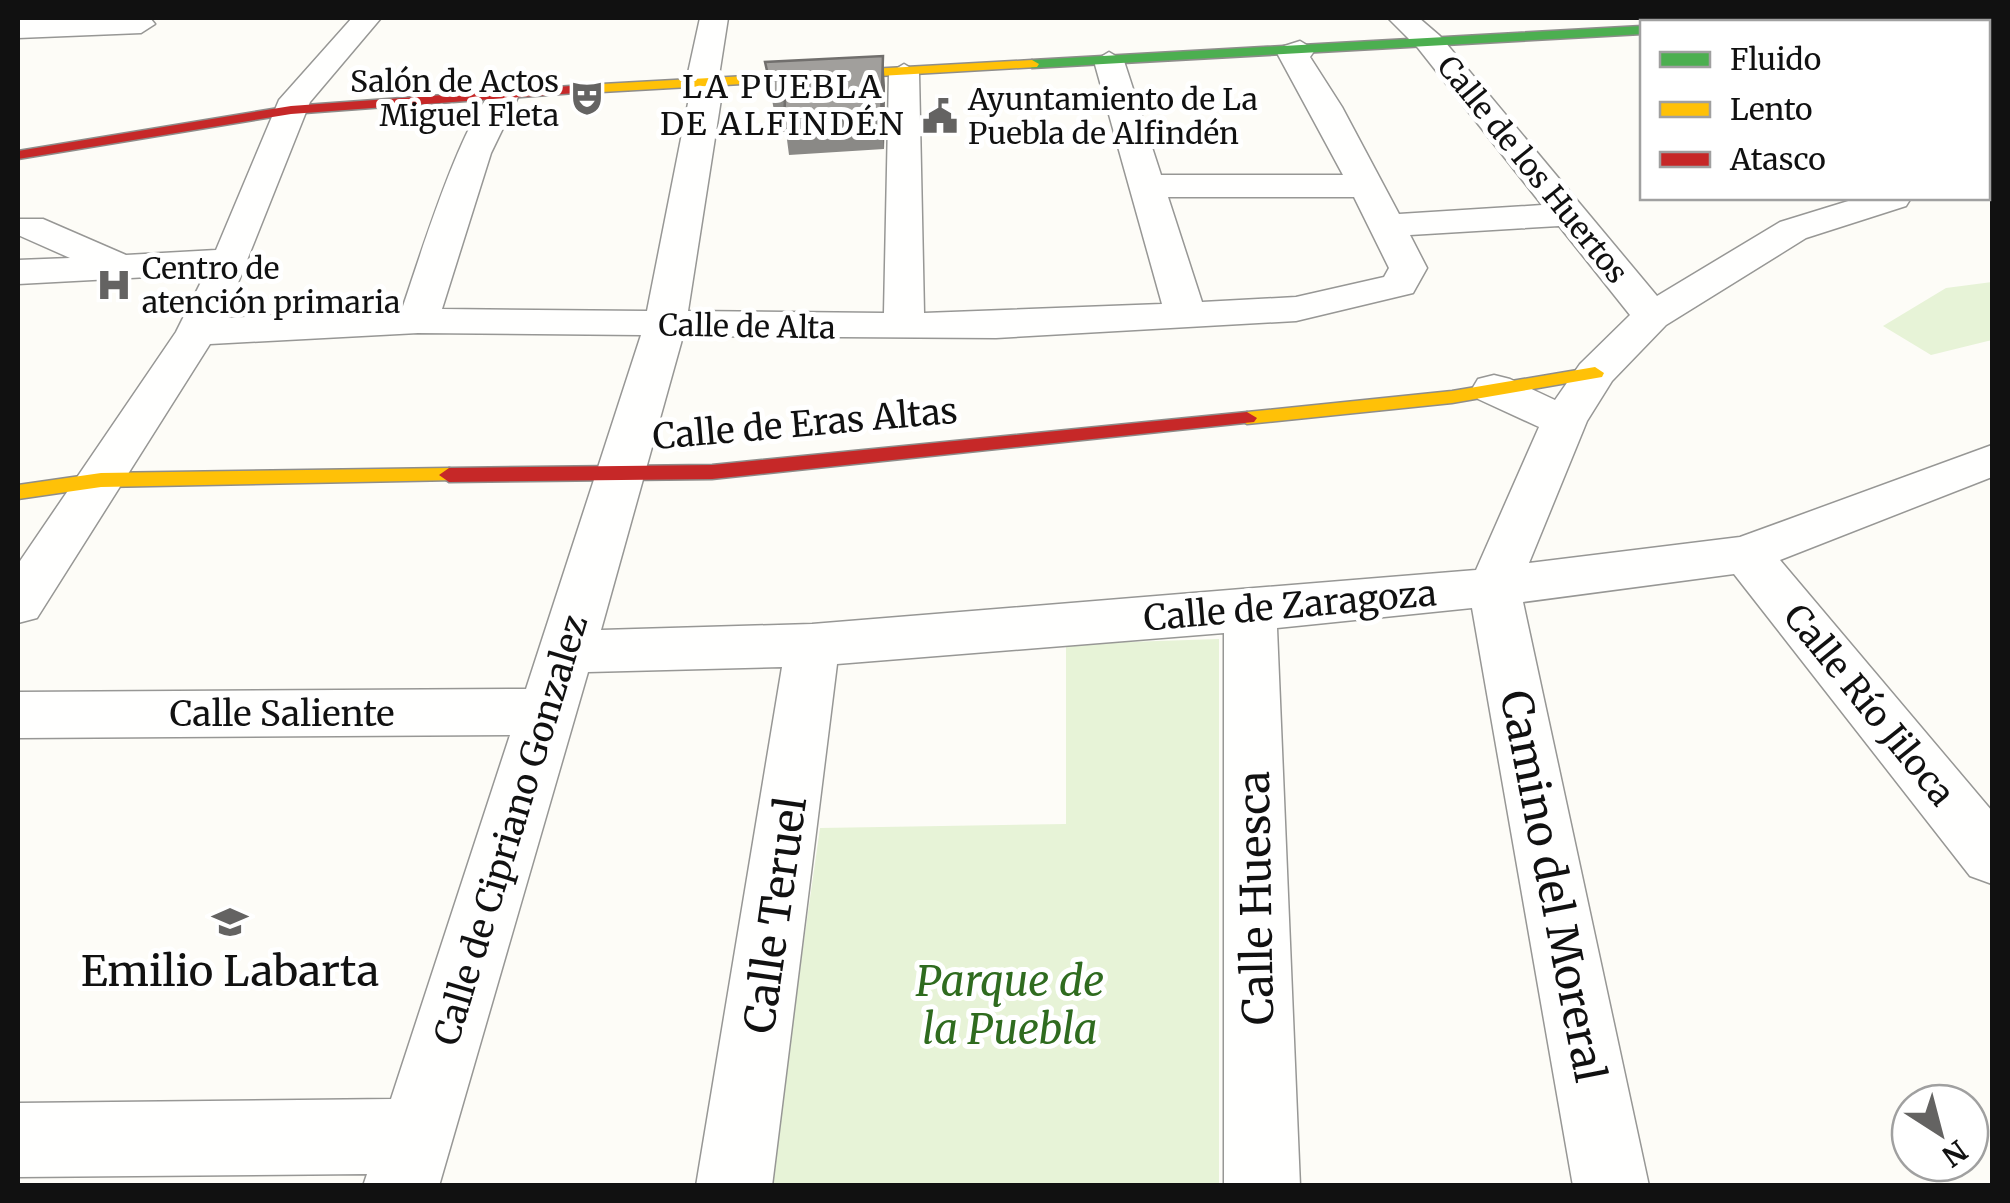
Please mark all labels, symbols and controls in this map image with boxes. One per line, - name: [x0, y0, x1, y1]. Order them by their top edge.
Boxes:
- legend: [1640, 20, 1990, 200]
- text: Fluido: [1730, 40, 1821, 78]
- street label: Calle de los Huertos: [1430, 48, 1636, 290]
- place label: Salón de Actos Miguel Fleta: [350, 62, 559, 134]
- district label: LA PUEBLA DE ALFINDÉN: [660, 67, 906, 144]
- theatre icon: Salón de Actos Miguel Fleta: [568, 79, 606, 117]
- place label: Ayuntamiento de La Puebla de Alfindén: [967, 80, 1258, 152]
- text: Lento: [1730, 90, 1813, 128]
- public building icon: Ayuntamiento de La Puebla de Alfindén: [921, 97, 959, 135]
- text: Atasco: [1729, 140, 1826, 178]
- place label: Centro de atención primaria: [142, 249, 400, 321]
- hospital icon: Centro de atención primaria: [95, 266, 133, 304]
- street label: Calle de Alta: [658, 305, 836, 347]
- street label: Calle de Eras Altas: [651, 389, 959, 459]
- street label: Calle de Zaragoza: [1142, 571, 1438, 641]
- street label: Calle Río Jiloca: [1774, 595, 1964, 815]
- street label: Calle de Cipriano Gonzalez: [425, 610, 597, 1050]
- street label: Camino del Moreral: [1490, 686, 1616, 1086]
- street label: Calle Saliente: [170, 692, 394, 736]
- street label: Calle Huesca: [1228, 771, 1284, 1025]
- street label: Calle Teruel: [733, 793, 817, 1037]
- school or university icon: Emilio Labarta: [211, 903, 249, 941]
- place label: Emilio Labarta: [81, 945, 379, 997]
- park label: Parque de la Puebla: [916, 955, 1104, 1055]
- north arrow: [1890, 1083, 1990, 1183]
- text: N: [1935, 1132, 1974, 1174]

